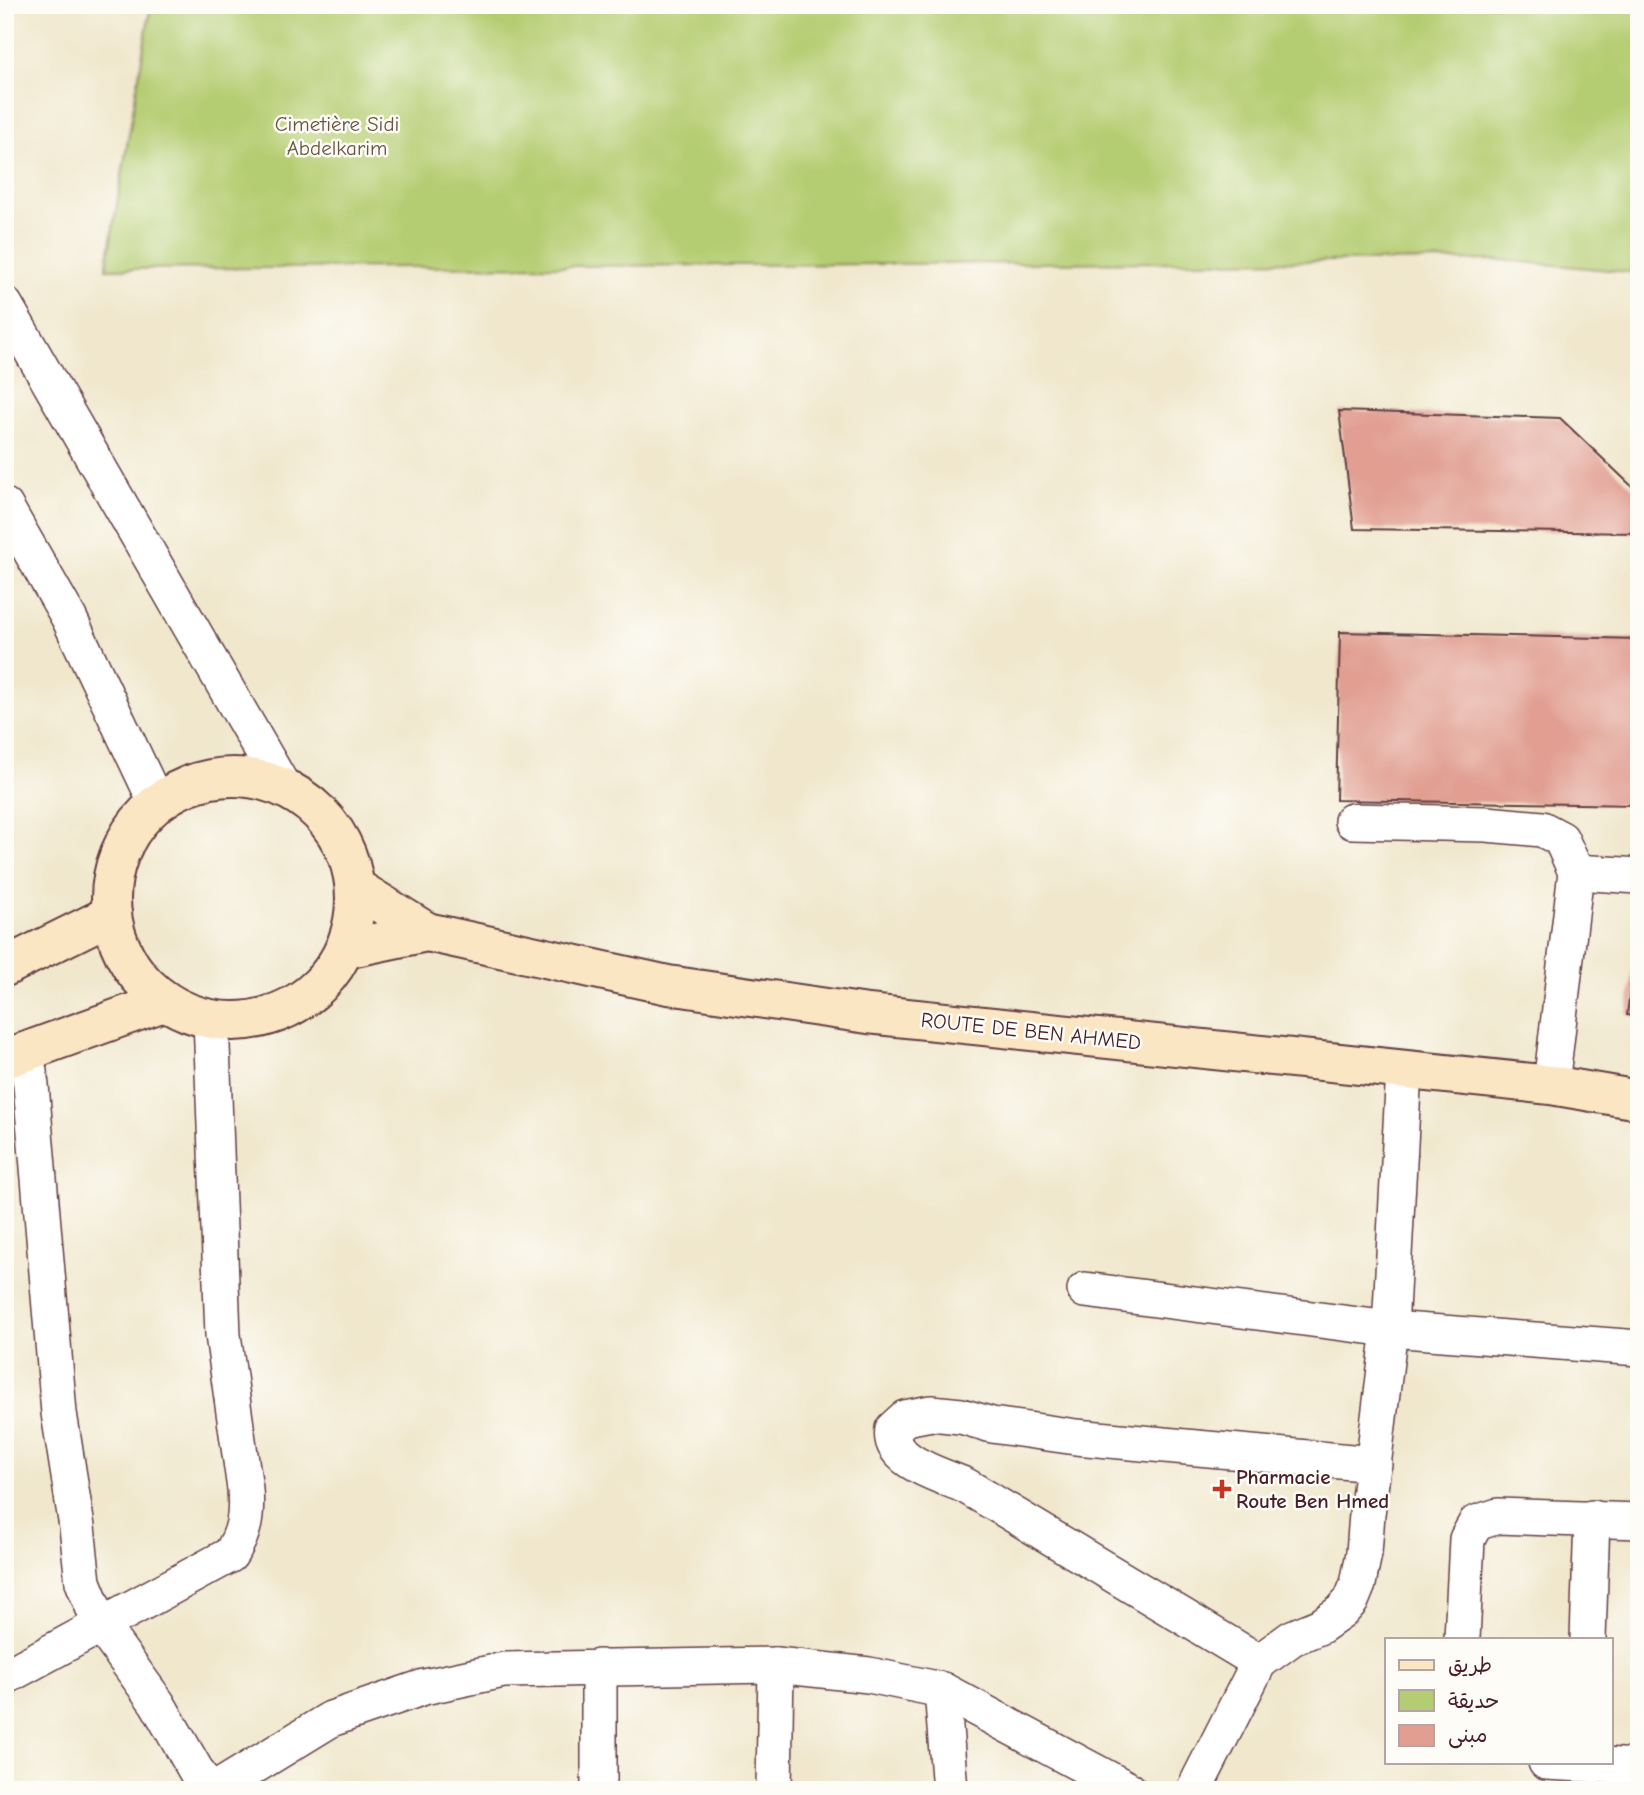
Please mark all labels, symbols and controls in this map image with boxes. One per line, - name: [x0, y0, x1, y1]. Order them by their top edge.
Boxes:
- park label: Cimetière Sidi Abdelkarim: [275, 112, 399, 160]
- street label: ROUTE DE BEN AHMED: [920, 1007, 1142, 1055]
- place label: Pharmacie Route Ben Hmed: [1236, 1465, 1389, 1513]
- marker: Pharmacie Route Ben Hmed: [1214, 1481, 1230, 1497]
- legend: [1385, 1638, 1612, 1764]
- text: طريق: [1448, 1653, 1492, 1677]
- text: حديقة: [1448, 1689, 1499, 1713]
- text: مبنى: [1448, 1723, 1487, 1749]

